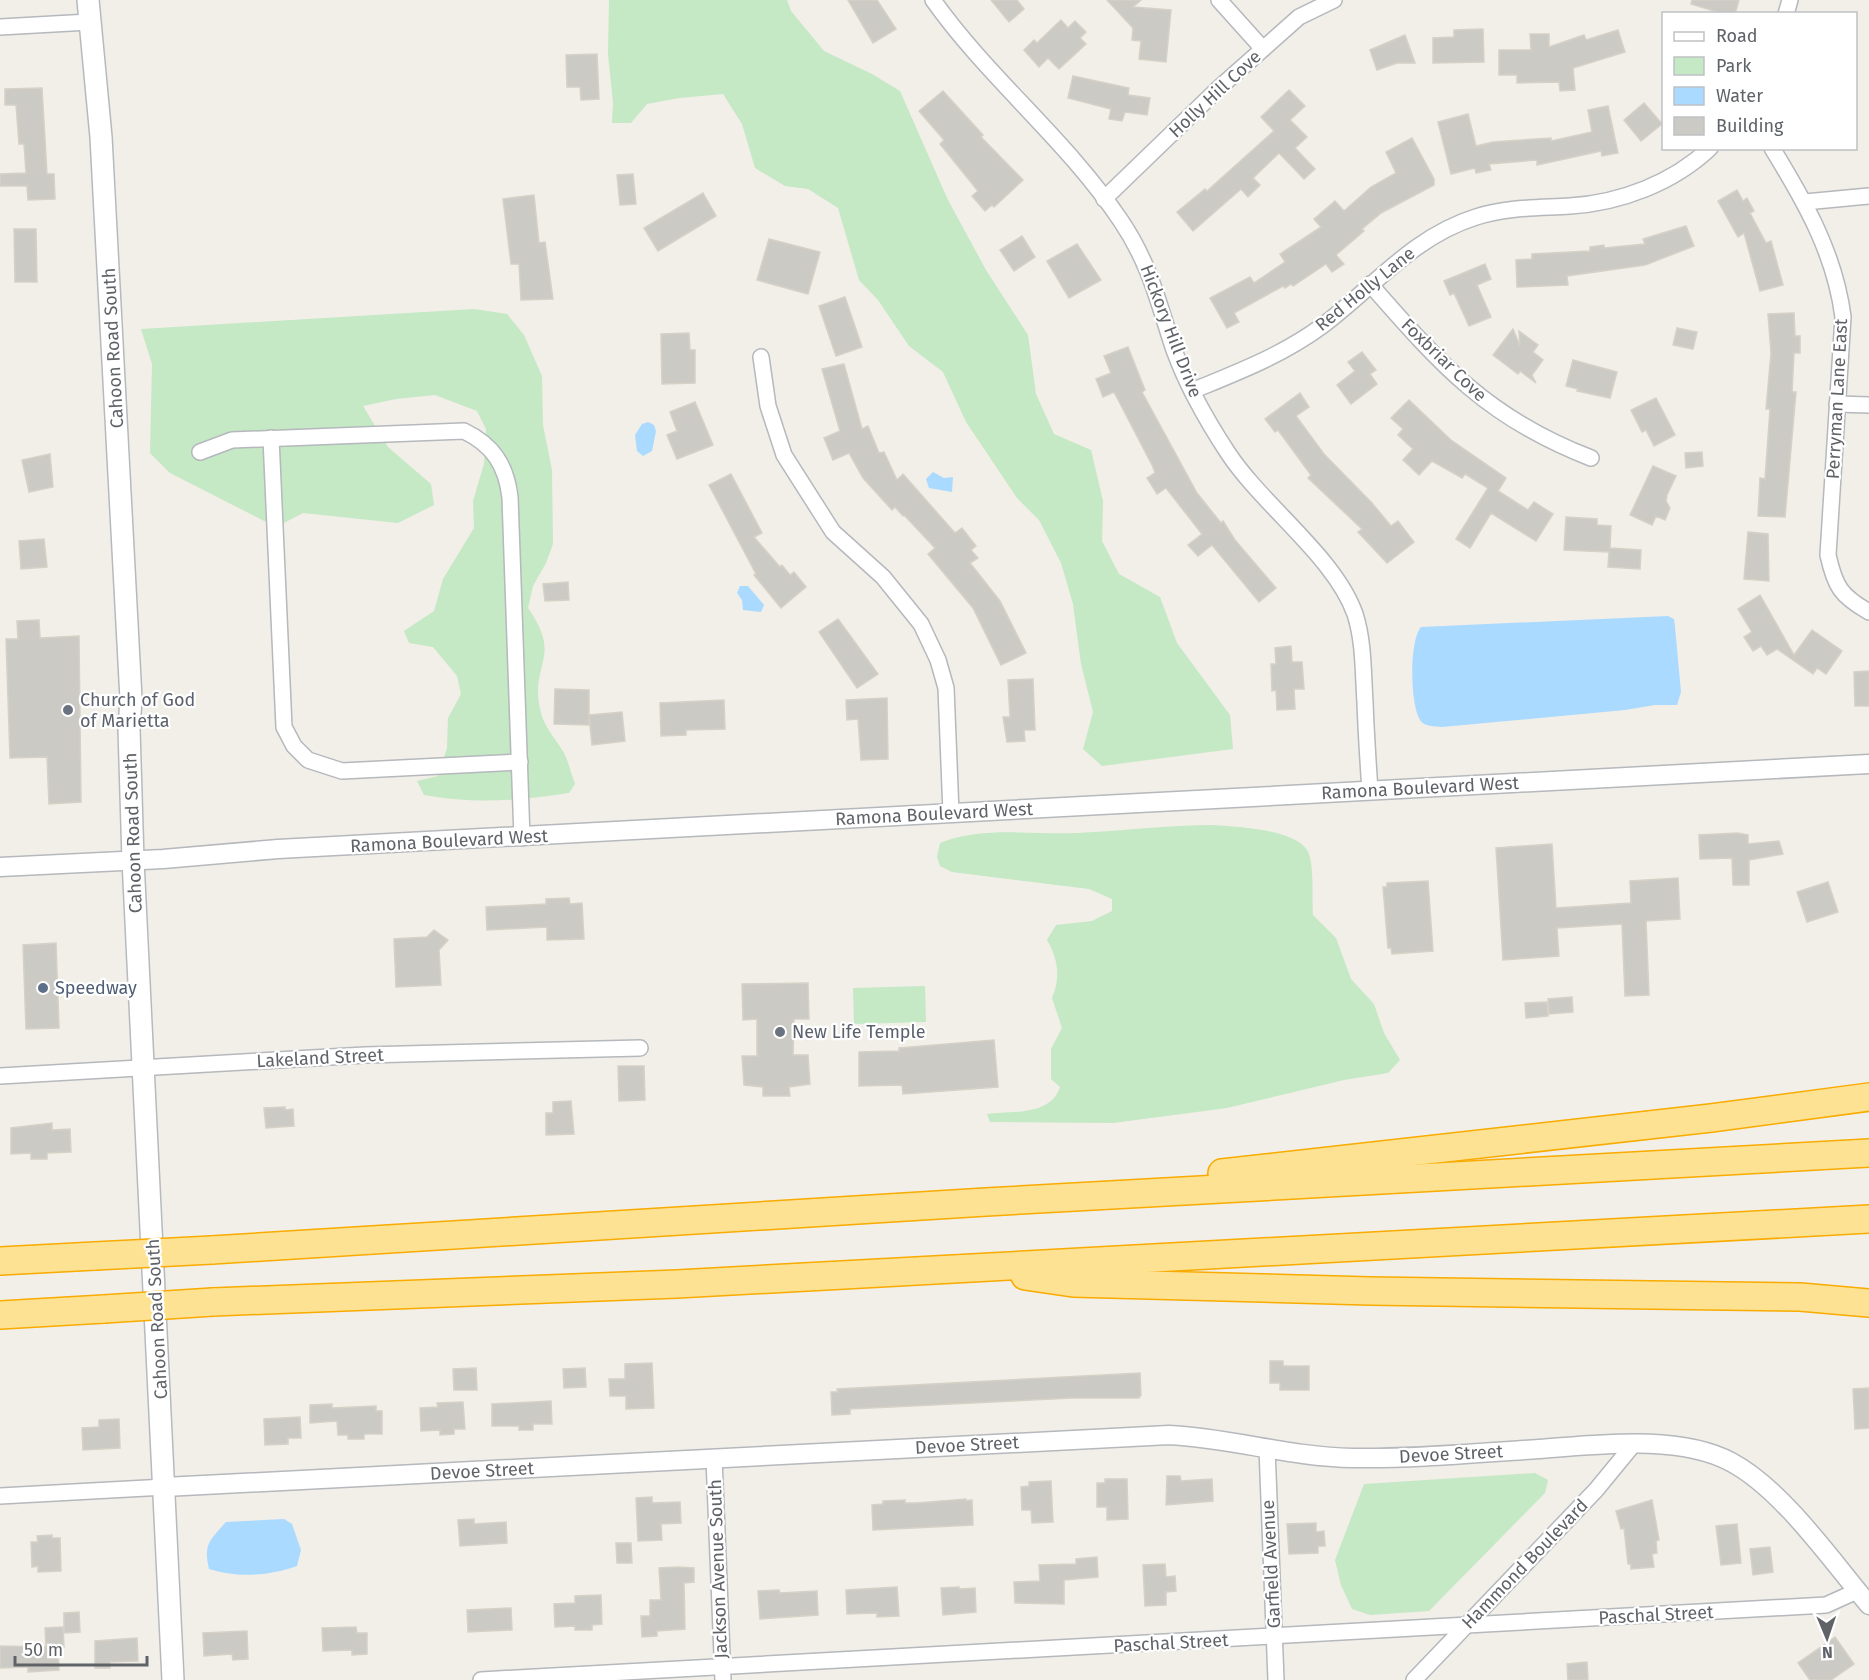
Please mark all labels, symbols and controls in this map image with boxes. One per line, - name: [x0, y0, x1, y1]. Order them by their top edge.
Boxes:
- legend: [1662, 12, 1857, 150]
- text: Road: [1716, 25, 1758, 47]
- street label: Holly Hill Cove: [1164, 46, 1266, 142]
- text: Park: [1716, 55, 1752, 77]
- text: Water: [1716, 85, 1763, 107]
- text: Building: [1716, 115, 1784, 137]
- street label: Red Holly Lane: [1311, 242, 1419, 336]
- street label: Hickory Hill Drive: [1135, 261, 1207, 401]
- street label: Cahoon Road South: [98, 267, 128, 429]
- street label: Foxbriar Cove: [1397, 314, 1491, 406]
- street label: Perryman Lane East: [1822, 318, 1852, 480]
- place label: Church of God of Marietta: [80, 689, 195, 732]
- marker: Church of God of Marietta: [61, 703, 75, 717]
- street label: Cahoon Road South: [119, 752, 147, 914]
- street label: Ramona Boulevard West: [1321, 772, 1520, 804]
- street label: Ramona Boulevard West: [835, 798, 1034, 830]
- street label: Ramona Boulevard West: [350, 825, 549, 857]
- place label: Speedway: [55, 977, 137, 999]
- marker: Speedway: [36, 981, 50, 995]
- place label: New Life Temple: [792, 1021, 926, 1043]
- marker: New Life Temple: [773, 1025, 787, 1039]
- street label: Lakeland Street: [256, 1044, 385, 1072]
- street label: Cahoon Road South: [142, 1238, 172, 1400]
- street label: Devoe Street: [914, 1431, 1020, 1459]
- street label: Devoe Street: [1398, 1440, 1504, 1468]
- street label: Devoe Street: [429, 1457, 535, 1485]
- street label: Jackson Avenue South: [704, 1479, 732, 1659]
- street label: Hammond Boulevard: [1457, 1495, 1593, 1633]
- street label: Garfield Avenue: [1257, 1499, 1285, 1629]
- street label: Paschal Street: [1598, 1601, 1715, 1629]
- north arrow: [1797, 1608, 1857, 1668]
- scale bar: [15, 1629, 147, 1667]
- street label: Paschal Street: [1113, 1629, 1230, 1657]
- text: 50 m: [24, 1639, 63, 1661]
- text: N: [1822, 1643, 1833, 1662]

